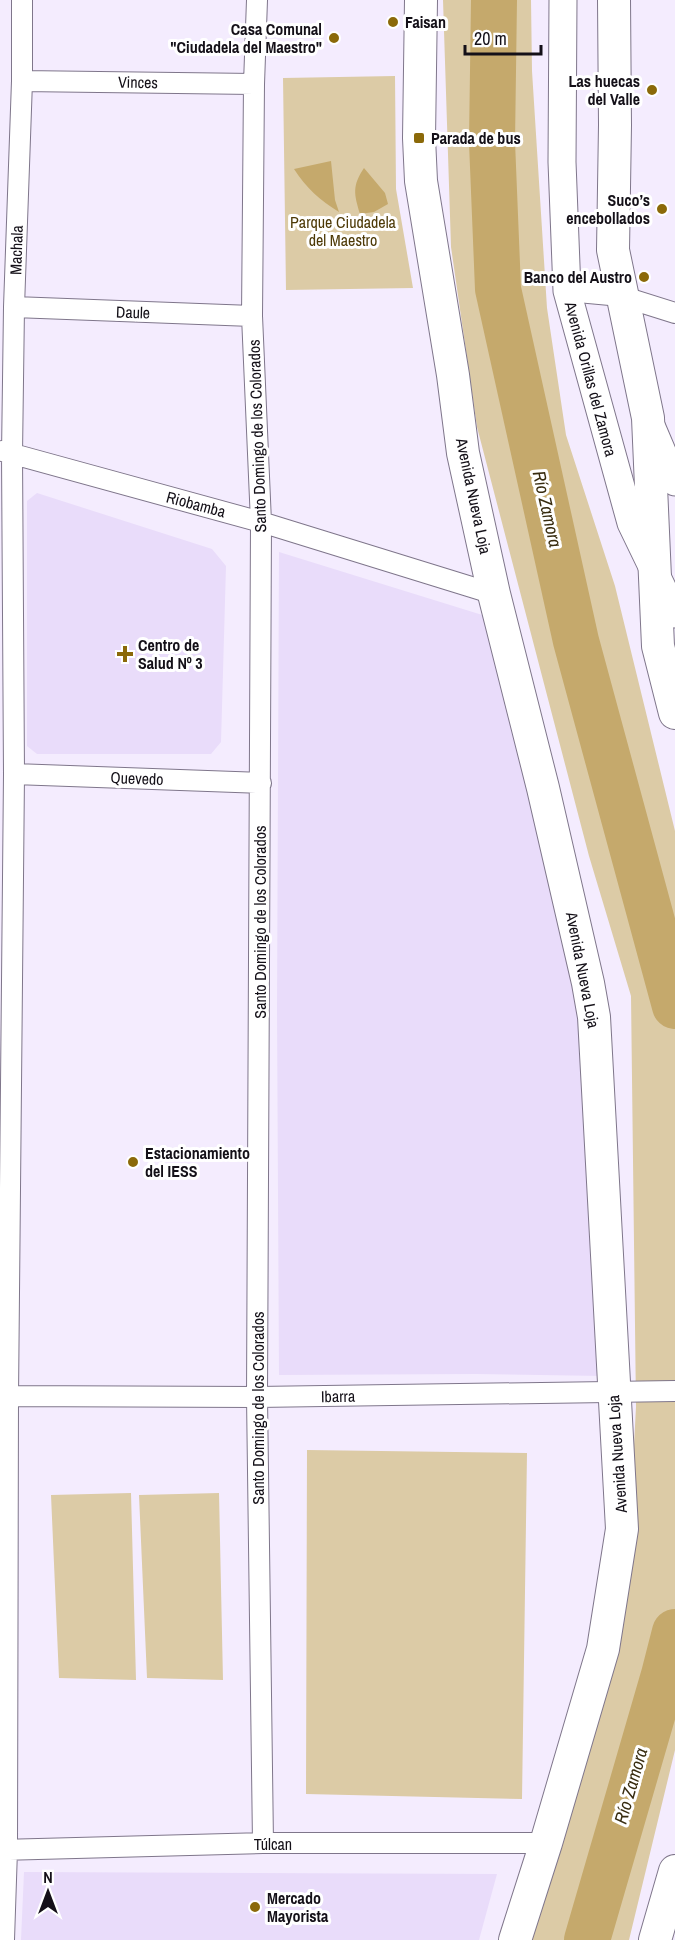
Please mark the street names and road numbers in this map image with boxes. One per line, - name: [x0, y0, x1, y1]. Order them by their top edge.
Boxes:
- street label: Vinces: [118, 71, 158, 93]
- street label: Machala: [4, 224, 28, 275]
- street label: Avenida Orillas del Zamora: [559, 298, 622, 460]
- street label: Daule: [115, 300, 151, 324]
- street label: Santo Domingo de los Colorados: [243, 339, 271, 533]
- street label: Avenida Nueva Loja: [451, 435, 497, 557]
- street label: Riobamba: [164, 486, 229, 523]
- street label: Quevedo: [110, 766, 164, 790]
- street label: Santo Domingo de los Colorados: [249, 825, 271, 1019]
- street label: Avenida Nueva Loja: [561, 909, 605, 1031]
- street label: Santo Domingo de los Colorados: [247, 1311, 269, 1505]
- street label: Ibarra: [321, 1385, 356, 1407]
- street label: Avenida Nueva Loja: [602, 1394, 632, 1515]
- street label: Túlcan: [254, 1833, 292, 1855]

